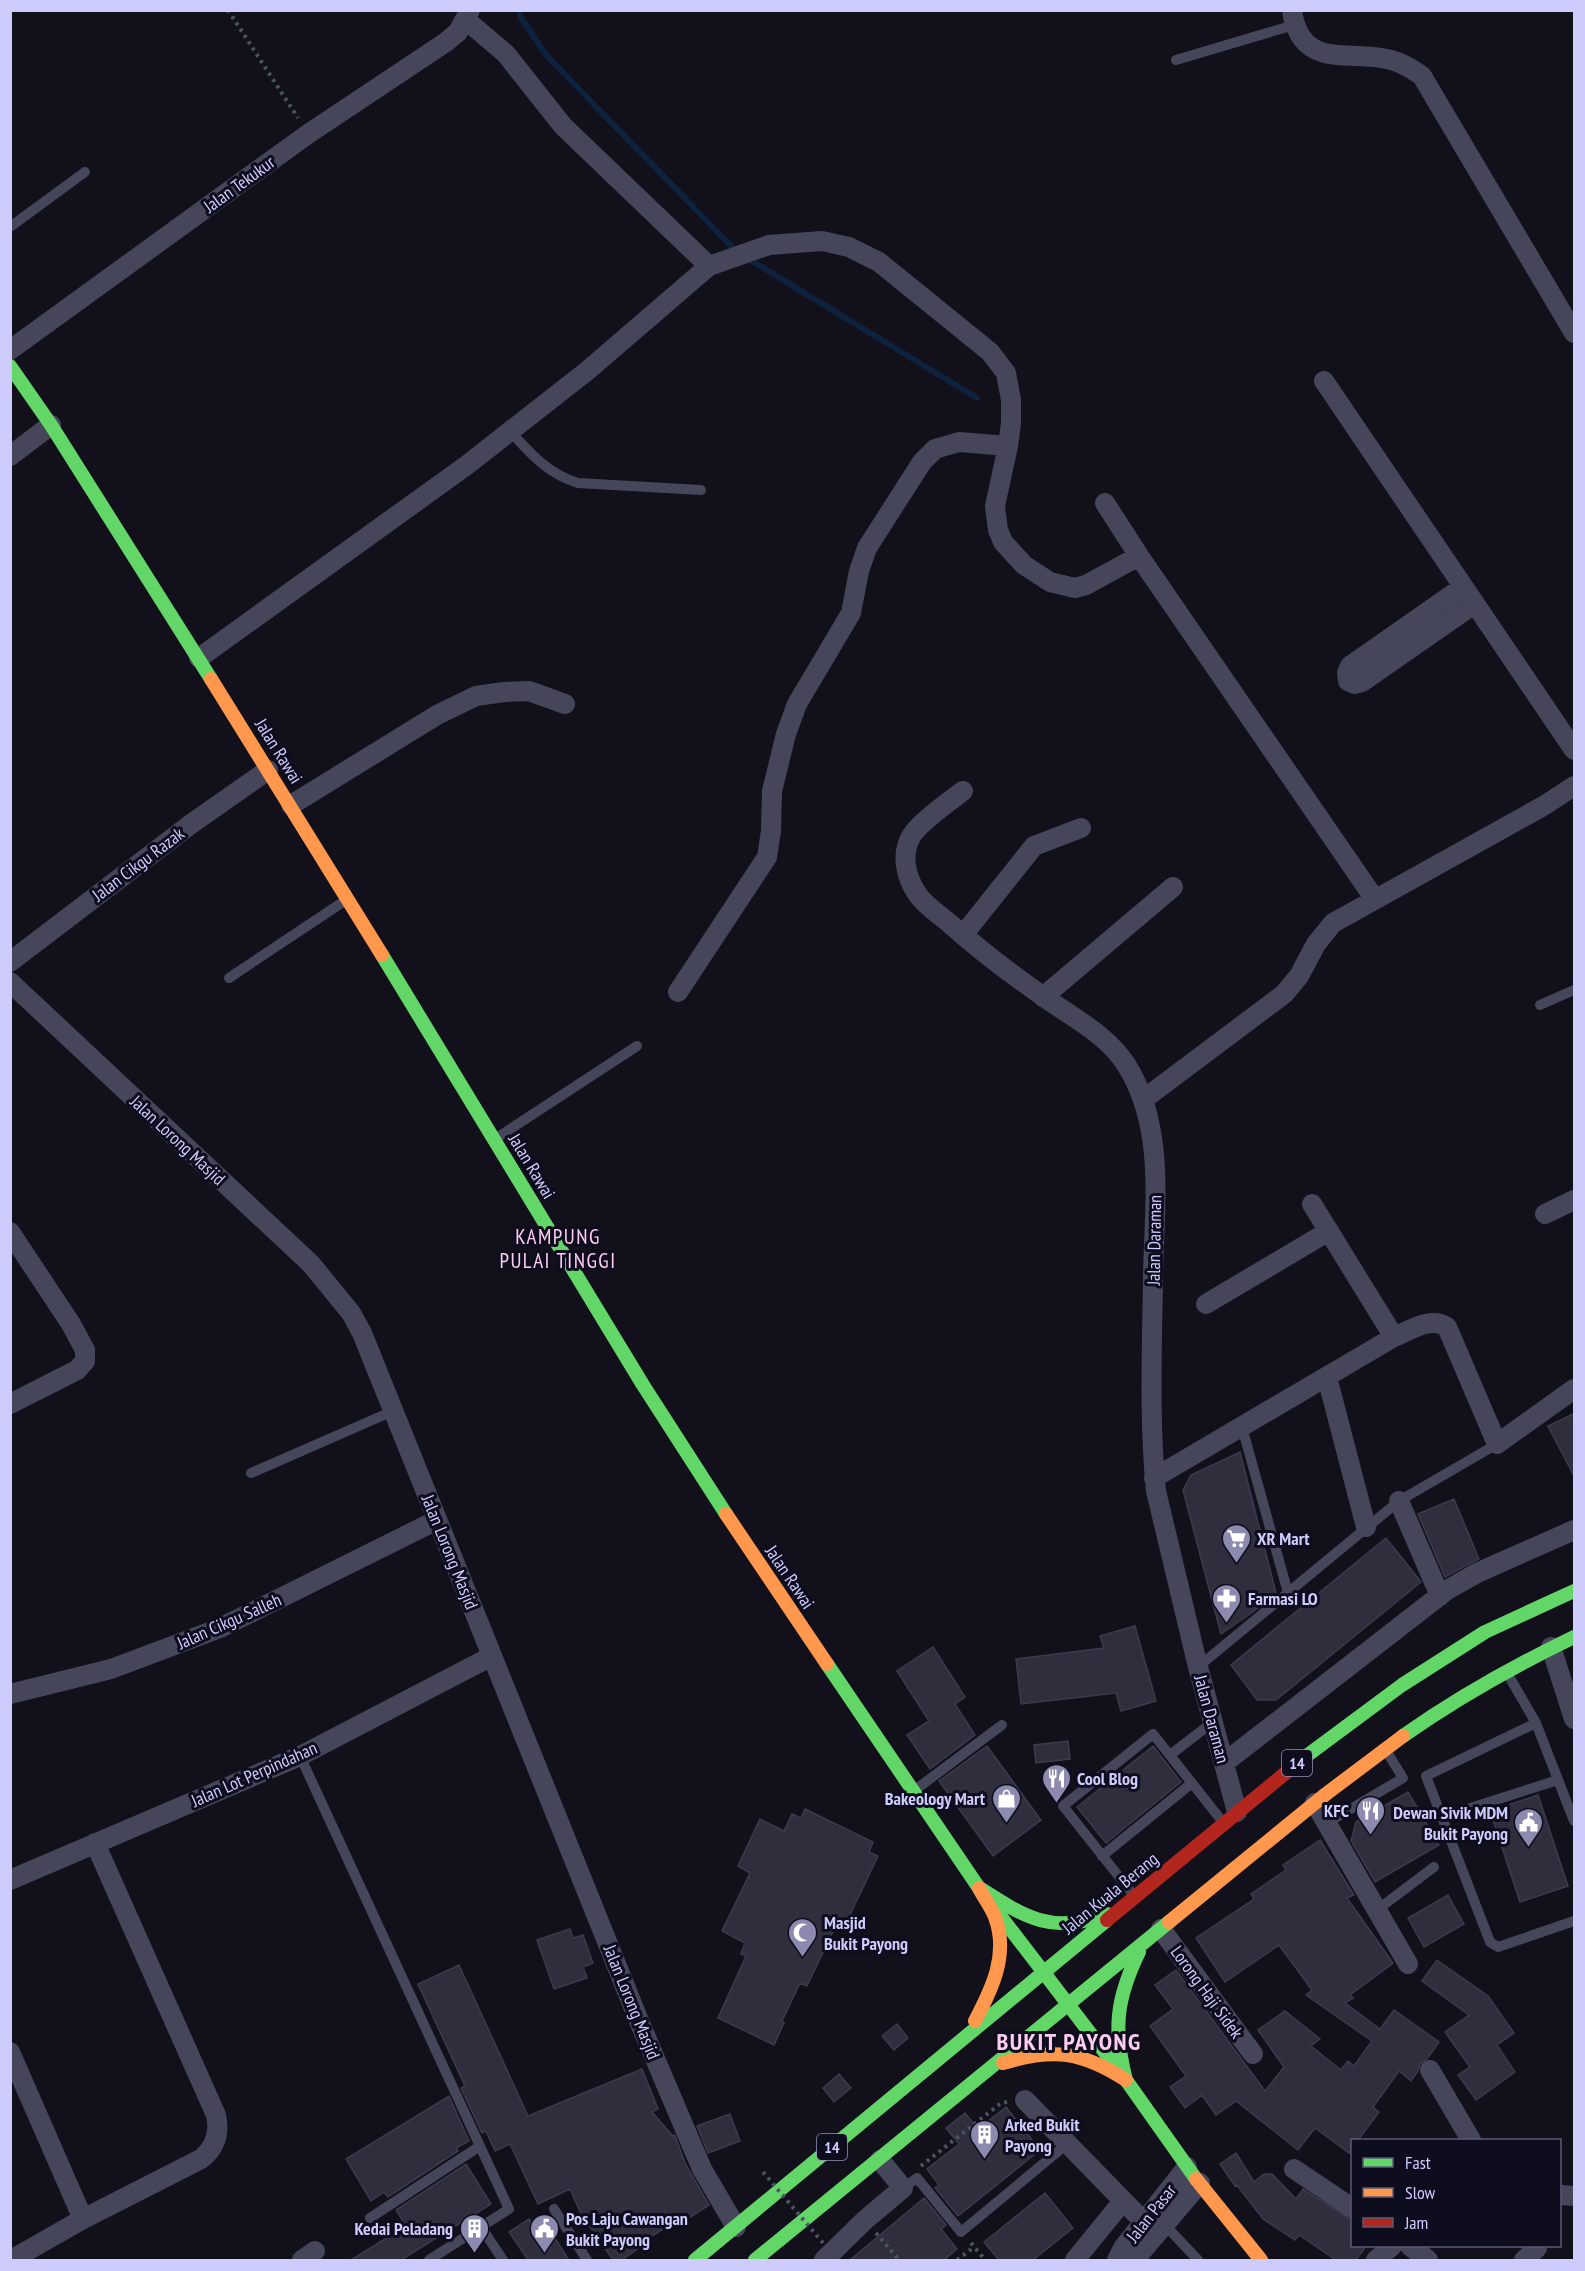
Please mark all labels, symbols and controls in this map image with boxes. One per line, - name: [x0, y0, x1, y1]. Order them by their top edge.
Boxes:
- street label: Jalan Tekukur: [198, 150, 279, 218]
- street label: Jalan Rawai: [250, 713, 308, 788]
- street label: Jalan Cikgu Razak: [87, 822, 189, 907]
- street label: Jalan Lorong Masjid: [125, 1089, 230, 1190]
- street label: Jalan Rawai: [503, 1128, 560, 1203]
- street label: Jalan Daraman: [1142, 1195, 1166, 1286]
- district label: KAMPUNG PULAI TINGGI: [499, 1223, 617, 1274]
- street label: Jalan Lorong Masjid: [416, 1490, 483, 1613]
- supermarket icon: XR Mart: [1220, 1522, 1252, 1564]
- place label: XR Mart: [1257, 1527, 1310, 1550]
- street label: Jalan Rawai: [760, 1540, 820, 1613]
- pharmacy icon: Farmasi LO: [1211, 1582, 1243, 1624]
- place label: Farmasi LO: [1248, 1587, 1318, 1610]
- street label: Jalan Cikgu Salleh: [172, 1588, 285, 1655]
- street label: Jalan Daraman: [1189, 1671, 1235, 1766]
- street label: Jalan Lot Perpindahan: [187, 1736, 321, 1812]
- road number: 14: [1282, 1750, 1312, 1776]
- restaurant icon: Cool Blog: [1040, 1762, 1072, 1804]
- place label: Cool Blog: [1077, 1767, 1138, 1790]
- shop icon: Bakeology Mart: [990, 1782, 1022, 1824]
- place label: Bakeology Mart: [885, 1787, 986, 1810]
- restaurant icon: KFC: [1354, 1794, 1386, 1836]
- place label: KFC: [1324, 1799, 1349, 1822]
- place label: Dewan Sivik MDM Bukit Payong: [1393, 1801, 1508, 1845]
- public building icon: Dewan Sivik MDM Bukit Payong: [1513, 1806, 1545, 1848]
- street label: Jalan Kuala Berang: [1056, 1847, 1163, 1939]
- place label: Masjid Bukit Payong: [824, 1911, 908, 1955]
- mosque icon: Masjid Bukit Payong: [787, 1916, 819, 1958]
- street label: Jalan Lorong Masjid: [598, 1940, 665, 2063]
- street label: Lorong Haji Sidek: [1166, 1941, 1248, 2043]
- district label: BUKIT PAYONG: [996, 2026, 1142, 2057]
- place label: Arked Bukit Payong: [1004, 2113, 1080, 2157]
- building icon: Arked Bukit Payong: [968, 2118, 1000, 2160]
- road number: 14: [817, 2134, 847, 2160]
- legend: [1351, 2139, 1561, 2247]
- text: Fast: [1405, 2151, 1431, 2174]
- street label: Jalan Pasar: [1120, 2179, 1181, 2248]
- text: Slow: [1405, 2181, 1436, 2204]
- place label: Pos Laju Cawangan Bukit Payong: [566, 2207, 688, 2251]
- text: Jam: [1404, 2211, 1428, 2234]
- building icon: Kedai Peladang: [458, 2212, 490, 2254]
- public building icon: Pos Laju Cawangan Bukit Payong: [529, 2212, 561, 2254]
- place label: Kedai Peladang: [354, 2217, 453, 2240]

